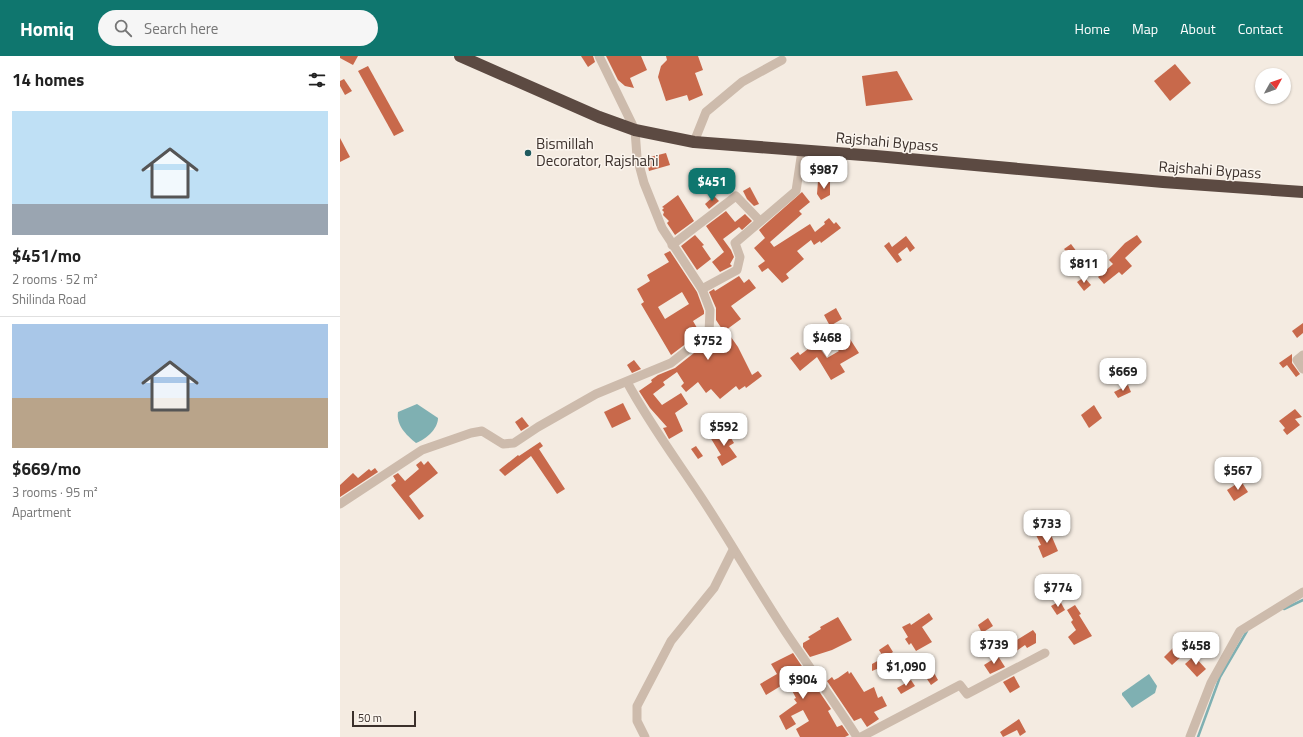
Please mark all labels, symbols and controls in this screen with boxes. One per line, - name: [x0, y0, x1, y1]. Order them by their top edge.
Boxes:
- search box: [98, 10, 378, 46]
- text: Homiq: [20, 14, 74, 43]
- icon: search: [112, 17, 134, 39]
- text: Search here: [144, 17, 218, 40]
- text: Home: [1075, 18, 1110, 39]
- text: Map: [1132, 18, 1158, 39]
- text: About: [1180, 18, 1216, 39]
- text: Contact: [1238, 18, 1283, 39]
- text: 14 homes: [12, 67, 84, 93]
- north arrow: [1255, 68, 1291, 104]
- map controls: [1255, 68, 1291, 104]
- icon: filters: [306, 69, 328, 91]
- street label: Rajshahi Bypass: [835, 126, 939, 157]
- place label: Bismillah Decorator, Rajshahi: [536, 132, 658, 172]
- icon: home: [134, 137, 206, 209]
- marker: Bismillah Decorator, Rajshahi: [523, 148, 533, 158]
- street label: Rajshahi Bypass: [1158, 154, 1262, 185]
- pin: $987: [800, 156, 848, 190]
- text: $987: [809, 159, 839, 179]
- pin: $451: [688, 168, 736, 202]
- text: $451: [697, 171, 727, 191]
- text: $451/mo: [12, 243, 81, 269]
- pin: $811: [1060, 250, 1108, 284]
- text: $811: [1069, 253, 1099, 273]
- text: 2 rooms · 52 m²: [12, 269, 98, 289]
- text: Shilinda Road: [12, 289, 86, 309]
- pin: $468: [803, 324, 851, 358]
- pin: $752: [684, 327, 732, 361]
- text: $468: [812, 327, 842, 347]
- text: $752: [693, 330, 723, 350]
- icon: home: [134, 350, 206, 422]
- pin: $669: [1099, 358, 1147, 392]
- text: $669: [1108, 361, 1138, 381]
- pin: $592: [700, 413, 748, 447]
- text: $592: [709, 416, 739, 436]
- text: $669/mo: [12, 456, 81, 482]
- pin: $567: [1214, 457, 1262, 491]
- text: $567: [1223, 460, 1253, 480]
- text: 3 rooms · 95 m²: [12, 482, 98, 502]
- text: Apartment: [12, 502, 71, 522]
- pin: $733: [1023, 510, 1071, 544]
- text: $733: [1032, 513, 1062, 533]
- pin: $774: [1034, 574, 1082, 608]
- text: $774: [1043, 577, 1073, 597]
- pin: $739: [970, 631, 1018, 665]
- pin: $458: [1172, 632, 1220, 666]
- text: $739: [979, 634, 1009, 654]
- text: $458: [1181, 635, 1211, 655]
- pin: $1,090: [873, 653, 939, 687]
- text: $1,090: [886, 656, 926, 676]
- pin: $904: [779, 666, 827, 700]
- text: $904: [788, 669, 818, 689]
- scale bar: [352, 709, 416, 728]
- text: 50 m: [358, 710, 382, 726]

